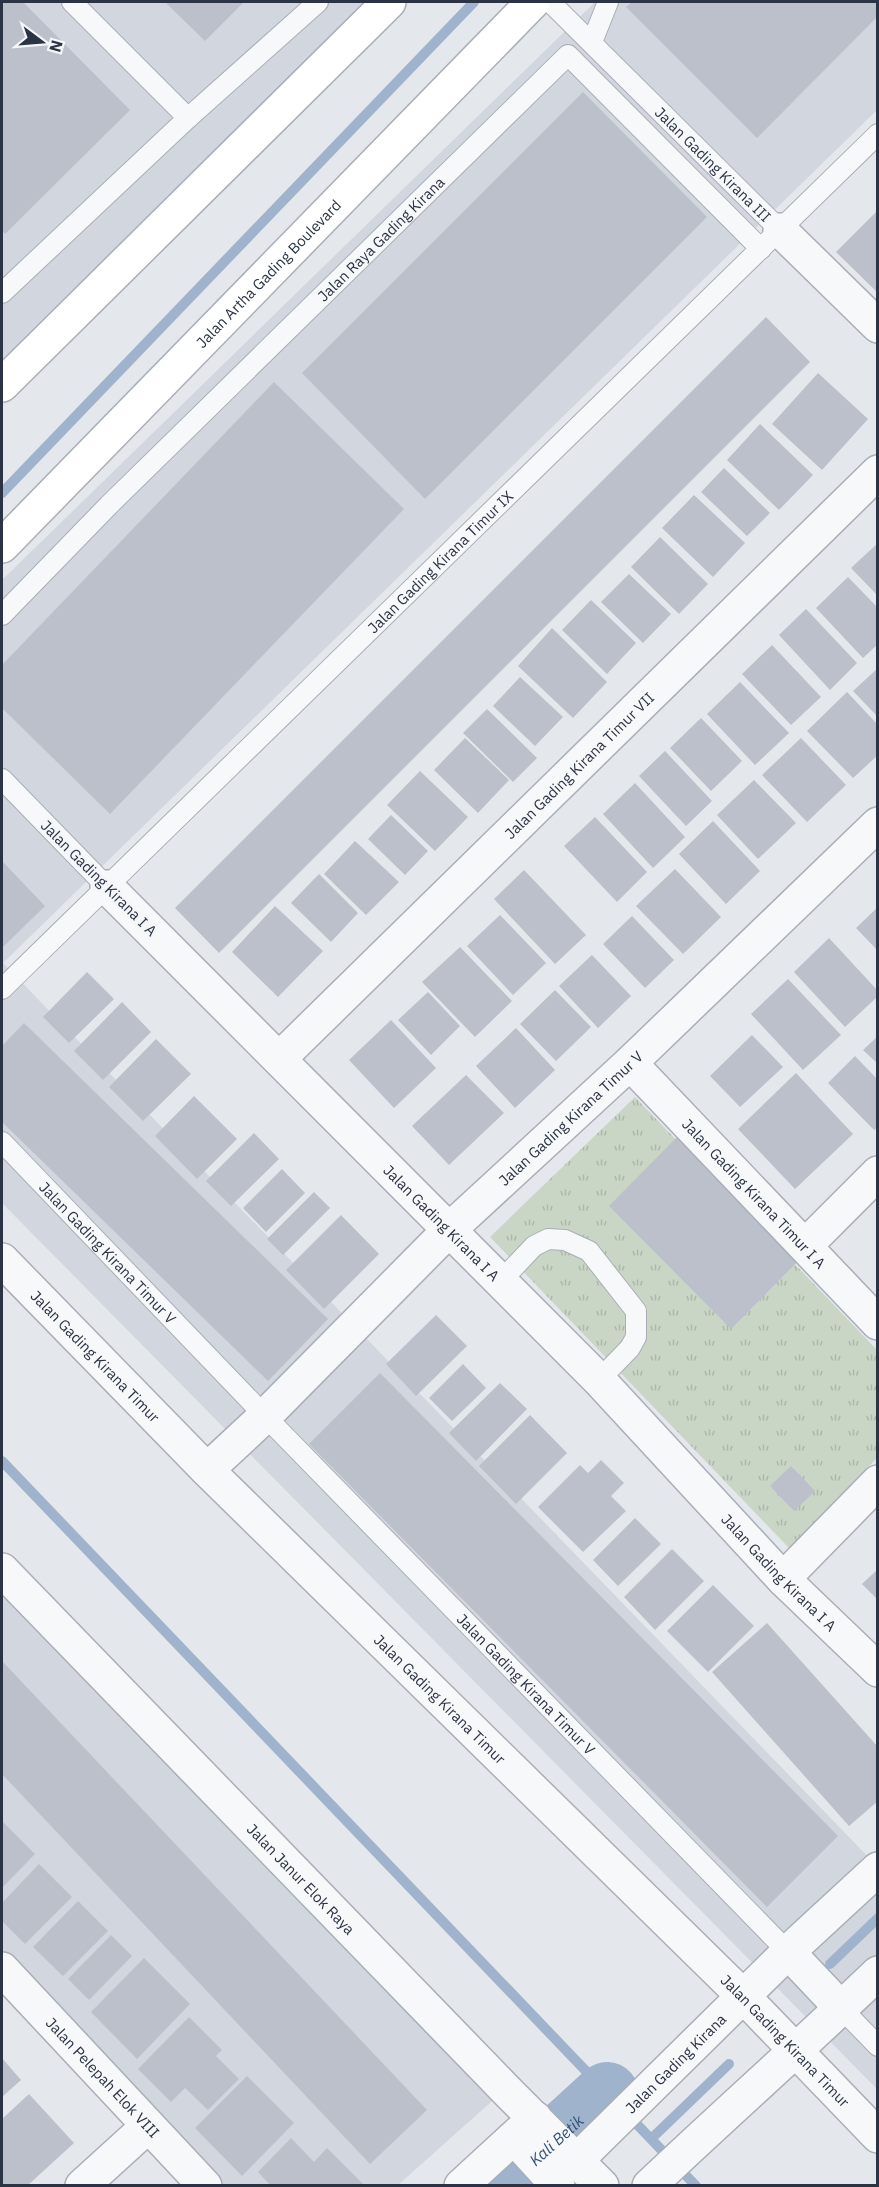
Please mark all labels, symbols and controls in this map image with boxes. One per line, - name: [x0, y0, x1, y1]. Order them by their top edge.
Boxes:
- north arrow: [12, 12, 72, 72]
- text: N: [45, 38, 68, 54]
- street label: Jalan Gading Kirana III: [651, 102, 775, 225]
- street label: Jalan Raya Gading Kirana: [313, 172, 448, 305]
- street label: Jalan Artha Gading Boulevard: [192, 195, 345, 351]
- street label: Jalan Gading Kirana Timur IX: [363, 486, 517, 637]
- street label: Jalan Gading Kirana Timur VII: [500, 688, 658, 842]
- street label: Jalan Gading Kirana I A: [37, 816, 161, 940]
- street label: Jalan Gading Kirana Timur V: [494, 1047, 647, 1189]
- street label: Jalan Gading Kirana Timur I A: [678, 1114, 830, 1272]
- street label: Jalan Gading Kirana I A: [380, 1160, 504, 1285]
- street label: Jalan Gading Kirana Timur V: [35, 1177, 181, 1327]
- street label: Jalan Gading Kirana Timur: [27, 1286, 165, 1426]
- street label: Jalan Gading Kirana I A: [718, 1509, 841, 1635]
- street label: Jalan Gading Kirana Timur V: [453, 1609, 599, 1758]
- street label: Jalan Gading Kirana Timur: [370, 1630, 510, 1768]
- street label: Jalan Janur Elok Raya: [243, 1819, 359, 1938]
- street label: Jalan Gading Kirana Timur: [717, 1970, 854, 2111]
- street label: Jalan Gading Kirana: [621, 2009, 730, 2117]
- street label: Jalan Pelepah Elok VIII: [42, 2013, 164, 2141]
- water label: Kali Betik: [525, 2110, 588, 2170]

